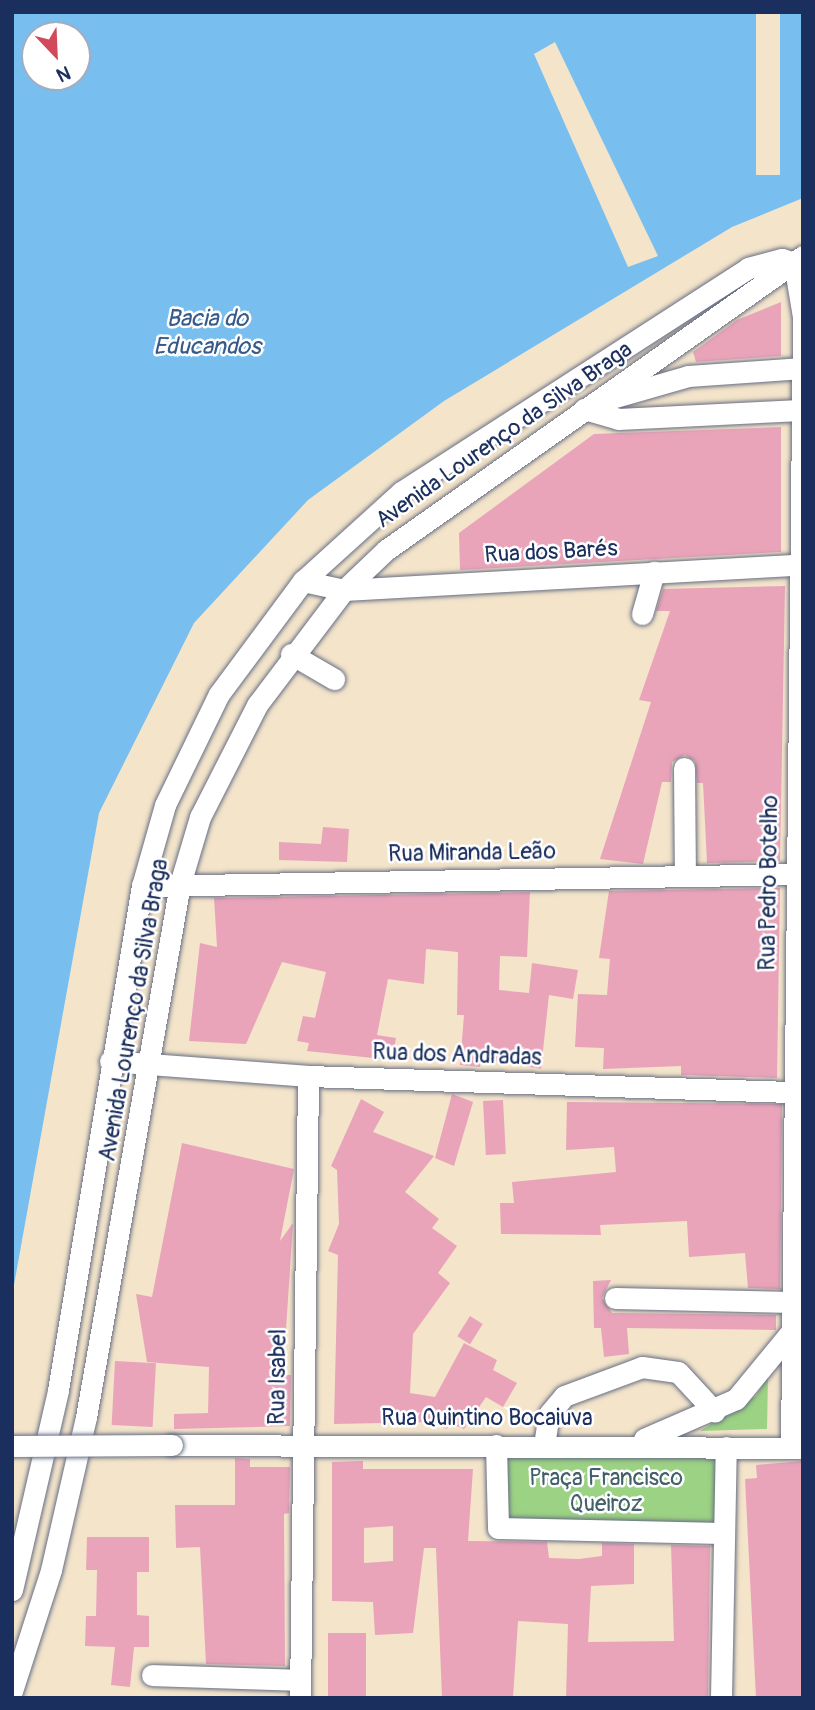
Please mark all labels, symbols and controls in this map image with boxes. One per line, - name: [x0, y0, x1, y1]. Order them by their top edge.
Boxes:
- north arrow: [21, 21, 91, 91]
- text: N: [53, 60, 74, 87]
- water label: Bacia do Educandos: [153, 305, 261, 361]
- street label: Avenida Lourenço da Silva Braga: [370, 336, 638, 534]
- street label: Rua dos Barés: [484, 535, 618, 569]
- street label: Rua Pedro Botelho: [754, 795, 784, 971]
- street label: Rua Miranda Leão: [388, 838, 556, 868]
- street label: Avenida Lourenço da Silva Braga: [94, 857, 174, 1163]
- street label: Rua dos Andradas: [372, 1038, 542, 1072]
- street label: Rua Isabel: [263, 1329, 293, 1425]
- street label: Rua Quintino Bocaiuva: [381, 1404, 593, 1432]
- park label: Praça Francisco Queiroz: [529, 1464, 683, 1518]

